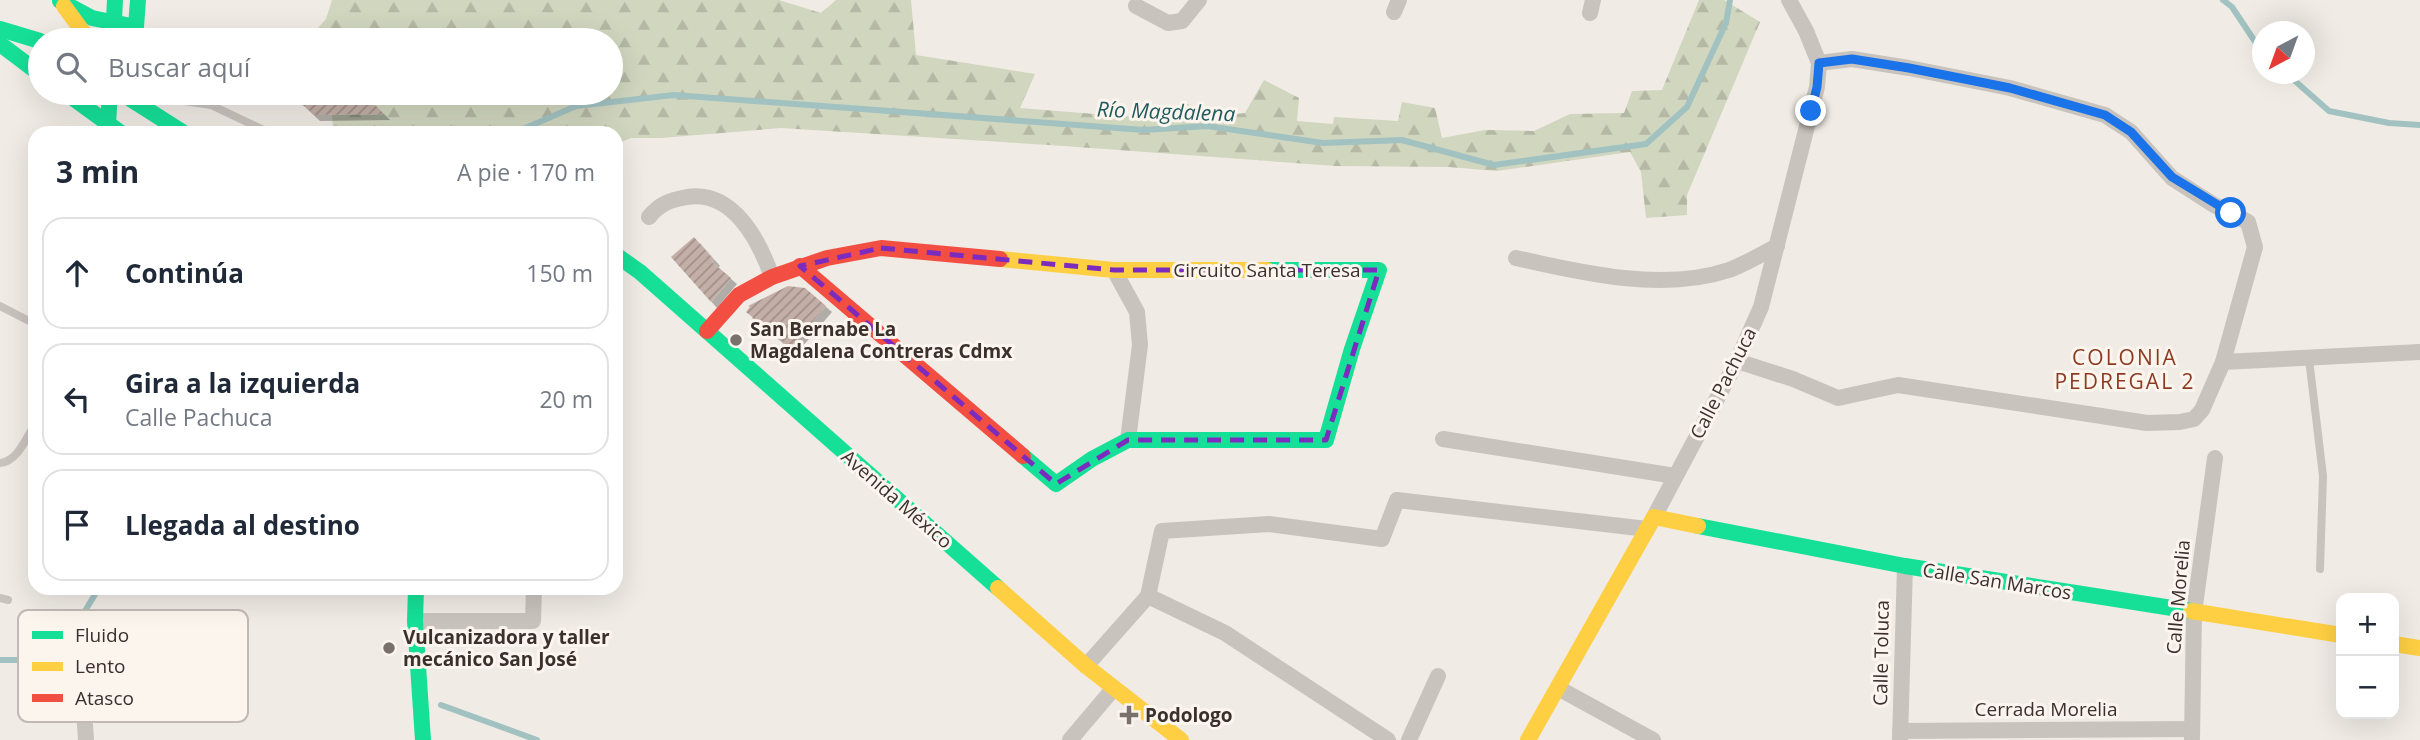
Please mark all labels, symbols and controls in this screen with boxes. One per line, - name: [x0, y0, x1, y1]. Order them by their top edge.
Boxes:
- north arrow: [2252, 21, 2315, 84]
- search box: [28, 28, 623, 105]
- icon: search: [52, 48, 90, 86]
- text: Buscar aquí: [108, 49, 250, 85]
- water label: Río Magdalena: [1096, 95, 1236, 127]
- route end: [1795, 95, 1826, 126]
- text: 3 min: [56, 151, 139, 192]
- text: A pie · 170 m: [457, 156, 595, 188]
- route start: [2215, 197, 2246, 228]
- icon: ahead: [58, 254, 96, 292]
- text: Continúa: [125, 255, 244, 291]
- text: 150 m: [526, 257, 593, 289]
- street label: Circuito Santa Teresa: [1173, 257, 1361, 283]
- place label: San Bernabe La Magdalena Contreras Cdmx: [750, 316, 1012, 364]
- street label: Calle Pachuca: [1684, 323, 1762, 443]
- marker: San Bernabe La Magdalena Contreras Cdmx: [728, 332, 744, 348]
- district label: COLONIA PEDREGAL 2: [2054, 343, 2196, 395]
- text: Gira a la izquierda: [125, 365, 360, 401]
- icon: left: [58, 380, 96, 418]
- text: 20 m: [539, 383, 593, 415]
- text: Calle Pachuca: [125, 401, 272, 433]
- street label: Avenida México: [836, 444, 958, 554]
- icon: arrive: [58, 506, 96, 544]
- text: Llegada al destino: [125, 507, 360, 543]
- street label: Calle Morelia: [2160, 539, 2196, 655]
- street label: Calle San Marcos: [1921, 556, 2073, 606]
- map controls: [2336, 593, 2399, 719]
- button: +: [2336, 593, 2399, 656]
- street label: Calle Toluca: [1867, 600, 1895, 706]
- legend: [18, 610, 248, 722]
- text: Fluido: [75, 622, 129, 648]
- place label: Vulcanizadora y taller mecánico San José: [403, 624, 610, 672]
- marker: Vulcanizadora y taller mecánico San José: [381, 640, 397, 656]
- text: Lento: [75, 653, 125, 679]
- button: −: [2336, 656, 2399, 719]
- text: Atasco: [75, 685, 134, 711]
- street label: Cerrada Morelia: [1975, 696, 2117, 722]
- place label: Podologo: [1145, 702, 1233, 728]
- marker: Podologo: [1119, 705, 1139, 725]

